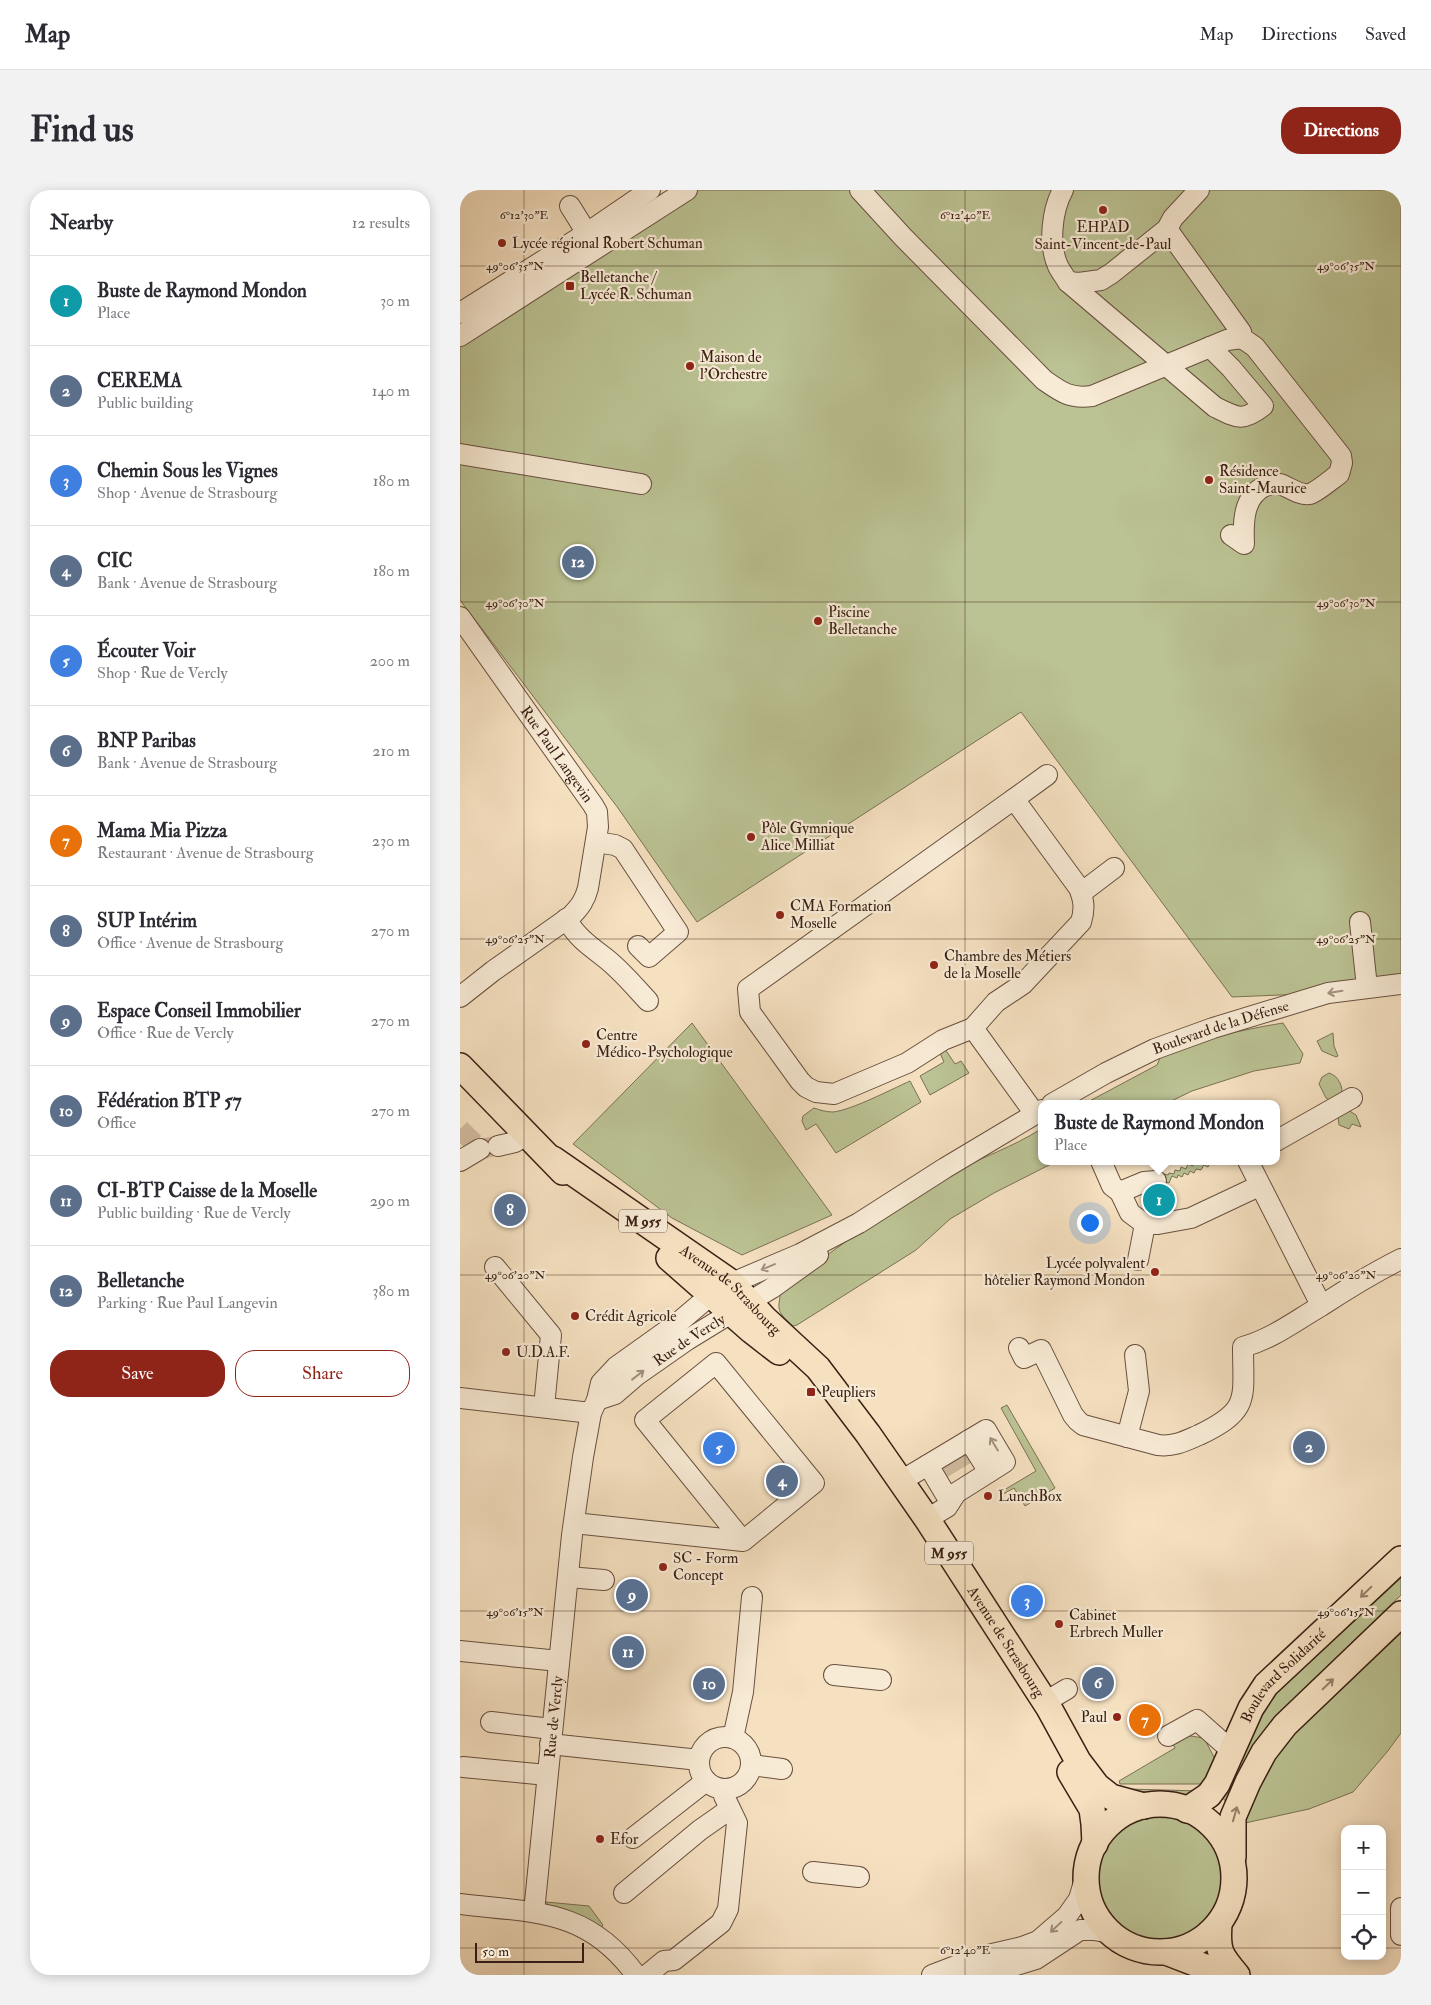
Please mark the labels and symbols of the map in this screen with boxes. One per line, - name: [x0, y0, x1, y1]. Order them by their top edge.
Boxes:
- marker: EHPAD Saint-Vincent-de-Paul: [1097, 204, 1109, 216]
- text: 6°12'30"E: [500, 208, 549, 223]
- text: 6°12'40"E: [940, 208, 990, 223]
- place label: EHPAD Saint-Vincent-de-Paul: [1035, 218, 1172, 254]
- place label: Lycée régional Robert Schuman: [512, 234, 703, 253]
- marker: Lycée régional Robert Schuman: [496, 237, 508, 249]
- text: 49°06'35"N: [486, 259, 544, 274]
- text: 49°06'35"N: [1317, 259, 1375, 274]
- place label: Belletanche / Lycée R. Schuman: [580, 268, 692, 304]
- marker: Belletanche / Lycée R. Schuman: [564, 280, 576, 292]
- place label: Maison de l'Orchestre: [700, 348, 767, 384]
- marker: Maison de l'Orchestre: [684, 360, 696, 372]
- place label: Résidence Saint-Maurice: [1219, 462, 1307, 498]
- marker: Résidence Saint-Maurice: [1203, 474, 1215, 486]
- pin: 12: [562, 543, 594, 581]
- text: 49°06'30"N: [486, 596, 545, 611]
- text: 49°06'30"N: [1317, 596, 1376, 611]
- place label: Piscine Belletanche: [828, 603, 897, 639]
- marker: Piscine Belletanche: [812, 615, 824, 627]
- street label: Rue Paul Langevin: [516, 702, 597, 807]
- place label: Pôle Gymnique Alice Milliat: [760, 819, 854, 855]
- marker: Pôle Gymnique Alice Milliat: [745, 831, 757, 843]
- place label: CMA Formation Moselle: [790, 897, 892, 933]
- marker: CMA Formation Moselle: [774, 909, 786, 921]
- text: 49°06'25"N: [485, 932, 545, 947]
- text: 49°06'25"N: [1316, 932, 1376, 947]
- place label: Chambre des Métiers de la Moselle: [944, 947, 1071, 983]
- marker: Chambre des Métiers de la Moselle: [928, 959, 940, 971]
- one-way arrow: [1328, 988, 1344, 998]
- street label: Boulevard de la Défense: [1150, 996, 1291, 1059]
- place label: Centre Médico-Psychologique: [596, 1026, 733, 1062]
- marker: Centre Médico-Psychologique: [580, 1038, 592, 1050]
- pin: 1: [1143, 1181, 1175, 1219]
- pin: 8: [494, 1191, 526, 1229]
- road number: M 955: [619, 1209, 667, 1232]
- your location: [1077, 1210, 1103, 1236]
- street label: Avenue de Strasbourg: [675, 1240, 785, 1340]
- place label: Lycée polyvalent hôtelier Raymond Mondon: [984, 1254, 1145, 1290]
- one-way arrow: [761, 1263, 776, 1273]
- marker: Lycée polyvalent hôtelier Raymond Mondon: [1149, 1266, 1161, 1278]
- text: 49°06'20"N: [485, 1268, 545, 1283]
- text: 49°06'20"N: [1316, 1268, 1376, 1283]
- place label: Crédit Agricole: [585, 1307, 677, 1326]
- marker: Crédit Agricole: [569, 1310, 581, 1322]
- street label: Rue de Vercly: [650, 1310, 729, 1371]
- place label: U.D.A.F.: [516, 1343, 570, 1362]
- marker: U.D.A.F.: [500, 1346, 512, 1358]
- one-way arrow: [631, 1370, 645, 1380]
- place label: Peupliers: [821, 1383, 876, 1403]
- marker: Peupliers: [805, 1386, 817, 1398]
- pin: 2: [1293, 1428, 1325, 1466]
- pin: 5: [703, 1429, 735, 1467]
- one-way arrow: [989, 1438, 999, 1452]
- pin: 4: [766, 1462, 798, 1500]
- place label: LunchBox: [998, 1487, 1062, 1506]
- marker: LunchBox: [982, 1490, 994, 1502]
- road number: M 955: [925, 1542, 973, 1565]
- place label: SC - Form Concept: [673, 1549, 739, 1586]
- marker: SC - Form Concept: [657, 1561, 669, 1573]
- pin: 9: [616, 1576, 648, 1614]
- street label: Avenue de Strasbourg: [962, 1582, 1049, 1702]
- pin: 3: [1011, 1582, 1043, 1620]
- one-way arrow: [1360, 1586, 1372, 1598]
- text: 49°06'15"N: [486, 1605, 544, 1620]
- text: 49°06'15"N: [1317, 1605, 1375, 1620]
- place label: Cabinet Erbrech Muller: [1069, 1606, 1164, 1642]
- marker: Cabinet Erbrech Muller: [1053, 1618, 1065, 1630]
- street label: Boulevard Solidarité: [1237, 1624, 1331, 1726]
- pin: 11: [612, 1633, 644, 1671]
- pin: 6: [1082, 1664, 1114, 1702]
- pin: 10: [693, 1665, 725, 1703]
- street label: Rue de Vercly: [541, 1675, 568, 1759]
- one-way arrow: [1322, 1678, 1335, 1690]
- pin: 7: [1129, 1701, 1161, 1739]
- place label: Paul: [1081, 1708, 1107, 1727]
- marker: Paul: [1111, 1711, 1123, 1723]
- one-way arrow: [1231, 1806, 1241, 1822]
- place label: Efor: [610, 1830, 639, 1849]
- marker: Efor: [594, 1833, 606, 1845]
- one-way arrow: [1050, 1921, 1062, 1933]
- scale bar: [475, 1940, 584, 1963]
- text: 6°12'40"E: [940, 1943, 990, 1958]

